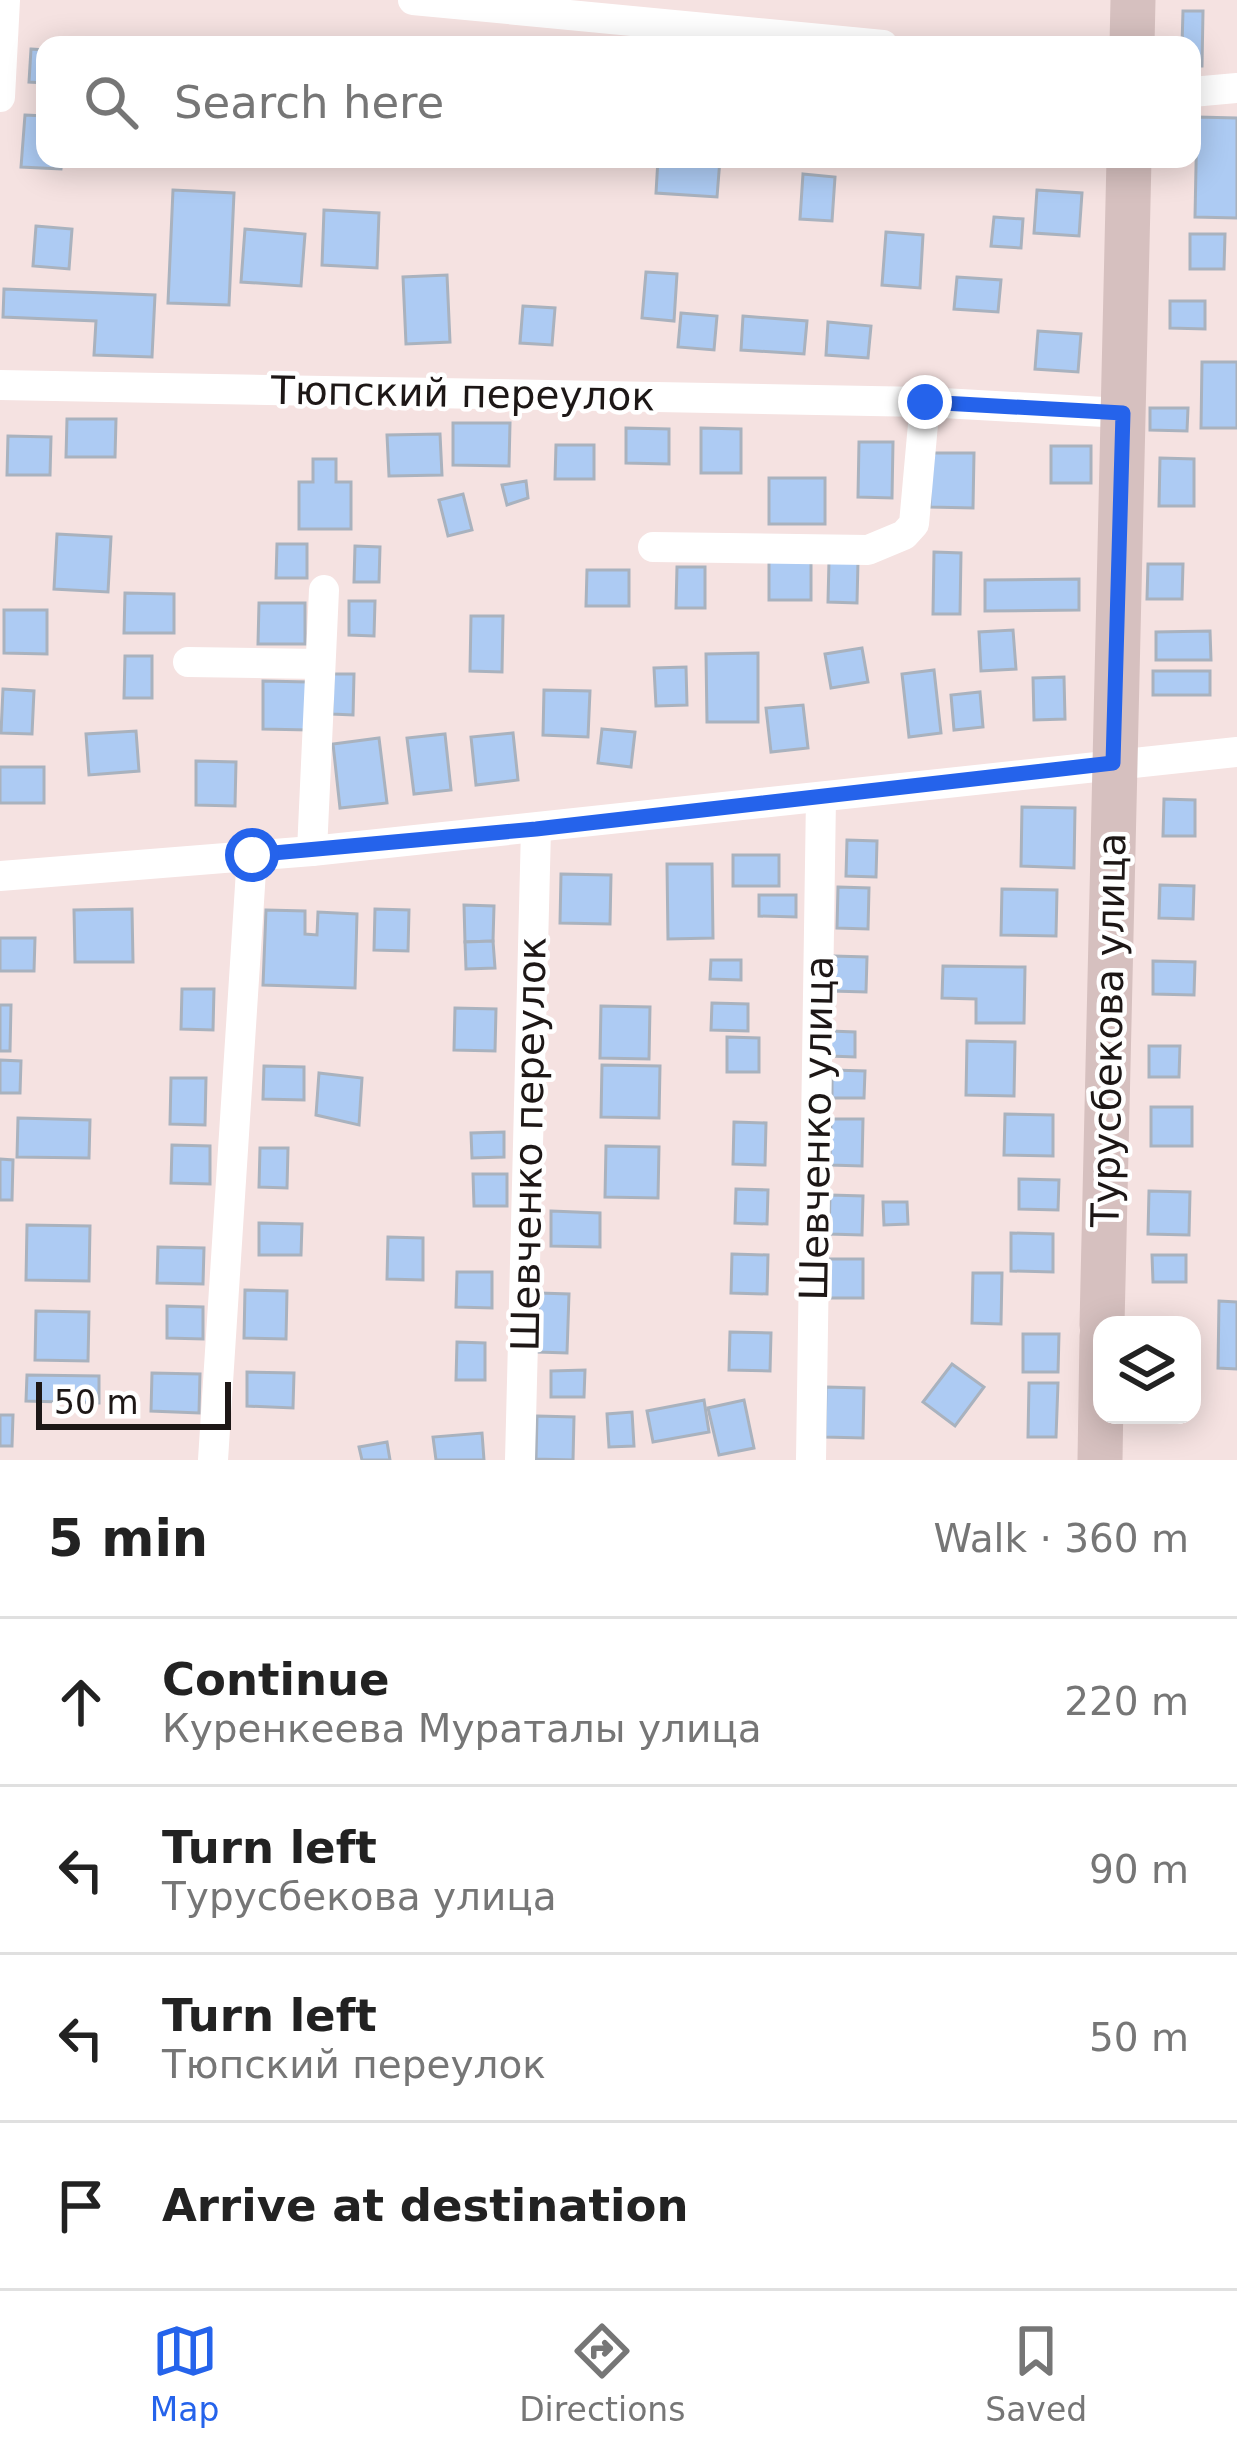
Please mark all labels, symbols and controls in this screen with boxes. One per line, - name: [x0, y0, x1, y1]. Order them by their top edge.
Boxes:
- search box: [36, 36, 1201, 168]
- icon: search: [78, 69, 144, 135]
- text: Search here: [174, 76, 444, 129]
- street label: Тюпский переулок: [270, 368, 655, 419]
- route end: [898, 375, 952, 429]
- route start: [225, 828, 279, 882]
- street label: Турусбекова улица: [1083, 832, 1134, 1229]
- street label: Шевченко переулок: [502, 936, 555, 1352]
- street label: Шевченко улица: [791, 955, 842, 1301]
- map controls: [1093, 1316, 1201, 1424]
- button: layers: [1093, 1316, 1201, 1424]
- scale bar: [36, 1376, 231, 1429]
- text: 50 m: [54, 1383, 139, 1422]
- text: 5 min: [48, 1509, 208, 1568]
- text: Walk · 360 m: [934, 1516, 1189, 1561]
- text: Continue: [162, 1653, 390, 1706]
- icon: ahead: [48, 1669, 114, 1735]
- text: 220 m: [1064, 1679, 1189, 1724]
- text: Куренкеева Мураталы улица: [162, 1706, 762, 1751]
- text: Turn left: [162, 1821, 377, 1874]
- icon: left: [48, 1837, 114, 1903]
- text: 90 m: [1089, 1847, 1189, 1892]
- text: Турусбекова улица: [162, 1874, 557, 1919]
- text: Turn left: [162, 1989, 377, 2042]
- icon: left: [48, 2005, 114, 2071]
- text: 50 m: [1089, 2015, 1189, 2060]
- text: Тюпский переулок: [162, 2042, 546, 2087]
- icon: arrive: [48, 2173, 114, 2239]
- text: Arrive at destination: [162, 2179, 688, 2232]
- tab: Map: [150, 2318, 220, 2429]
- tab: Directions: [519, 2318, 685, 2429]
- tab: Saved: [985, 2318, 1087, 2429]

